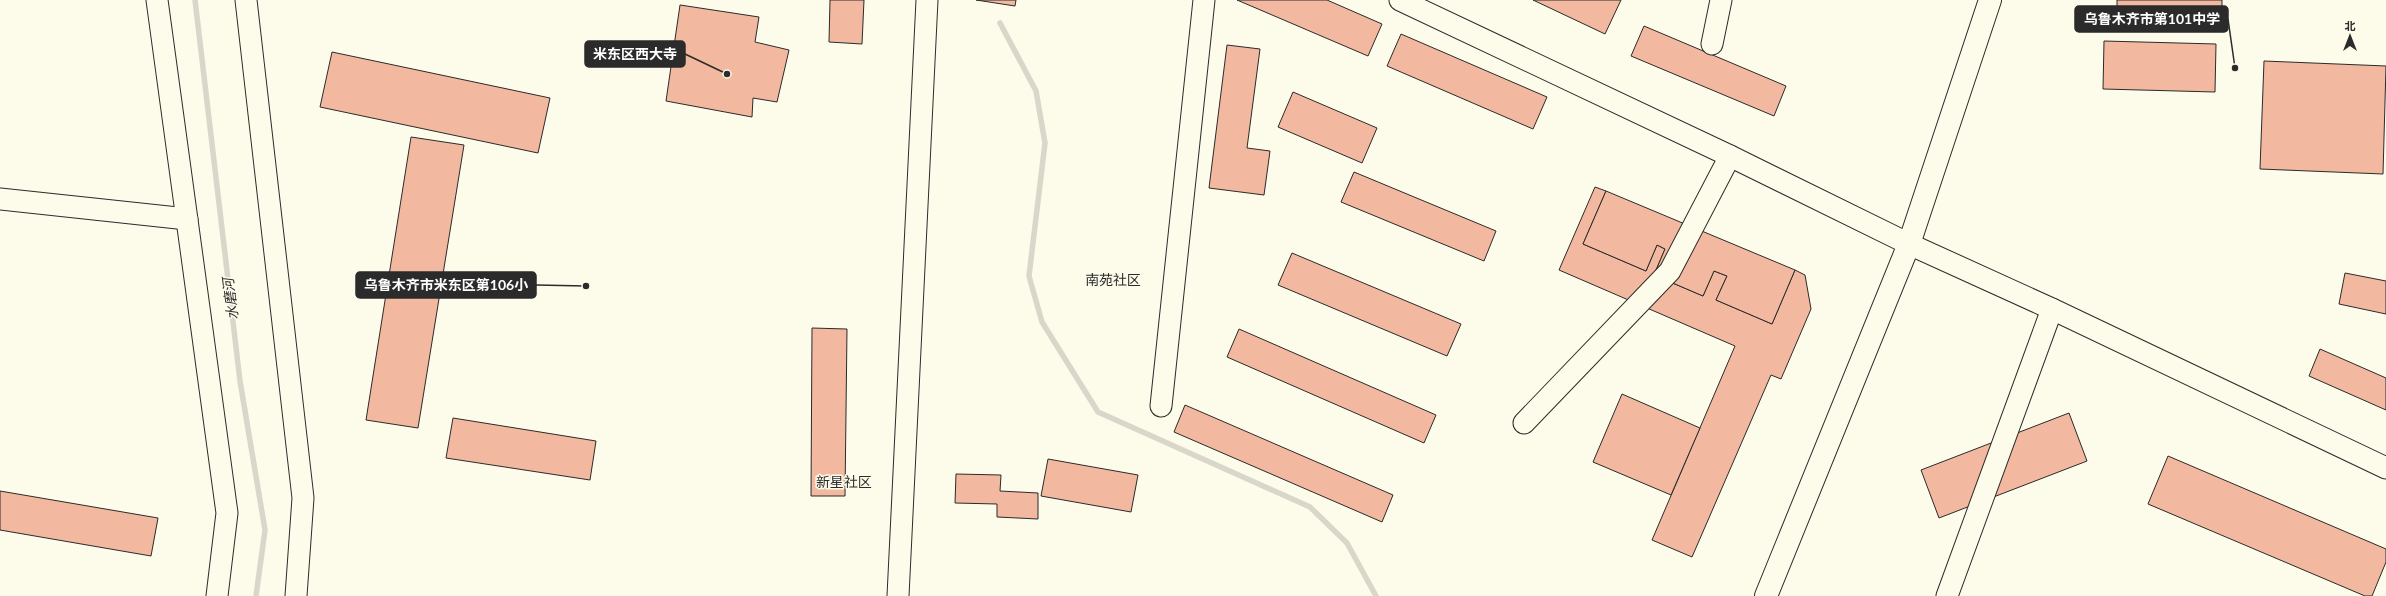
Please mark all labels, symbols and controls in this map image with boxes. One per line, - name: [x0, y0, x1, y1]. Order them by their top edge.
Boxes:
- callout: 乌鲁木齐市第101中学: [2075, 6, 2228, 32]
- text: 乌鲁木齐市第101中学: [2084, 10, 2220, 27]
- north arrow: [2330, 16, 2370, 56]
- text: 北: [2345, 19, 2356, 32]
- callout: 米东区西大寺: [585, 41, 685, 67]
- text: 米东区西大寺: [593, 45, 677, 62]
- district label: 南苑社区: [1085, 271, 1141, 288]
- callout: 乌鲁木齐市米东区第106小: [356, 272, 536, 298]
- water label: 水磨河: [219, 274, 241, 321]
- text: 乌鲁木齐市米东区第106小: [364, 276, 528, 293]
- district label: 新星社区: [816, 473, 872, 490]

